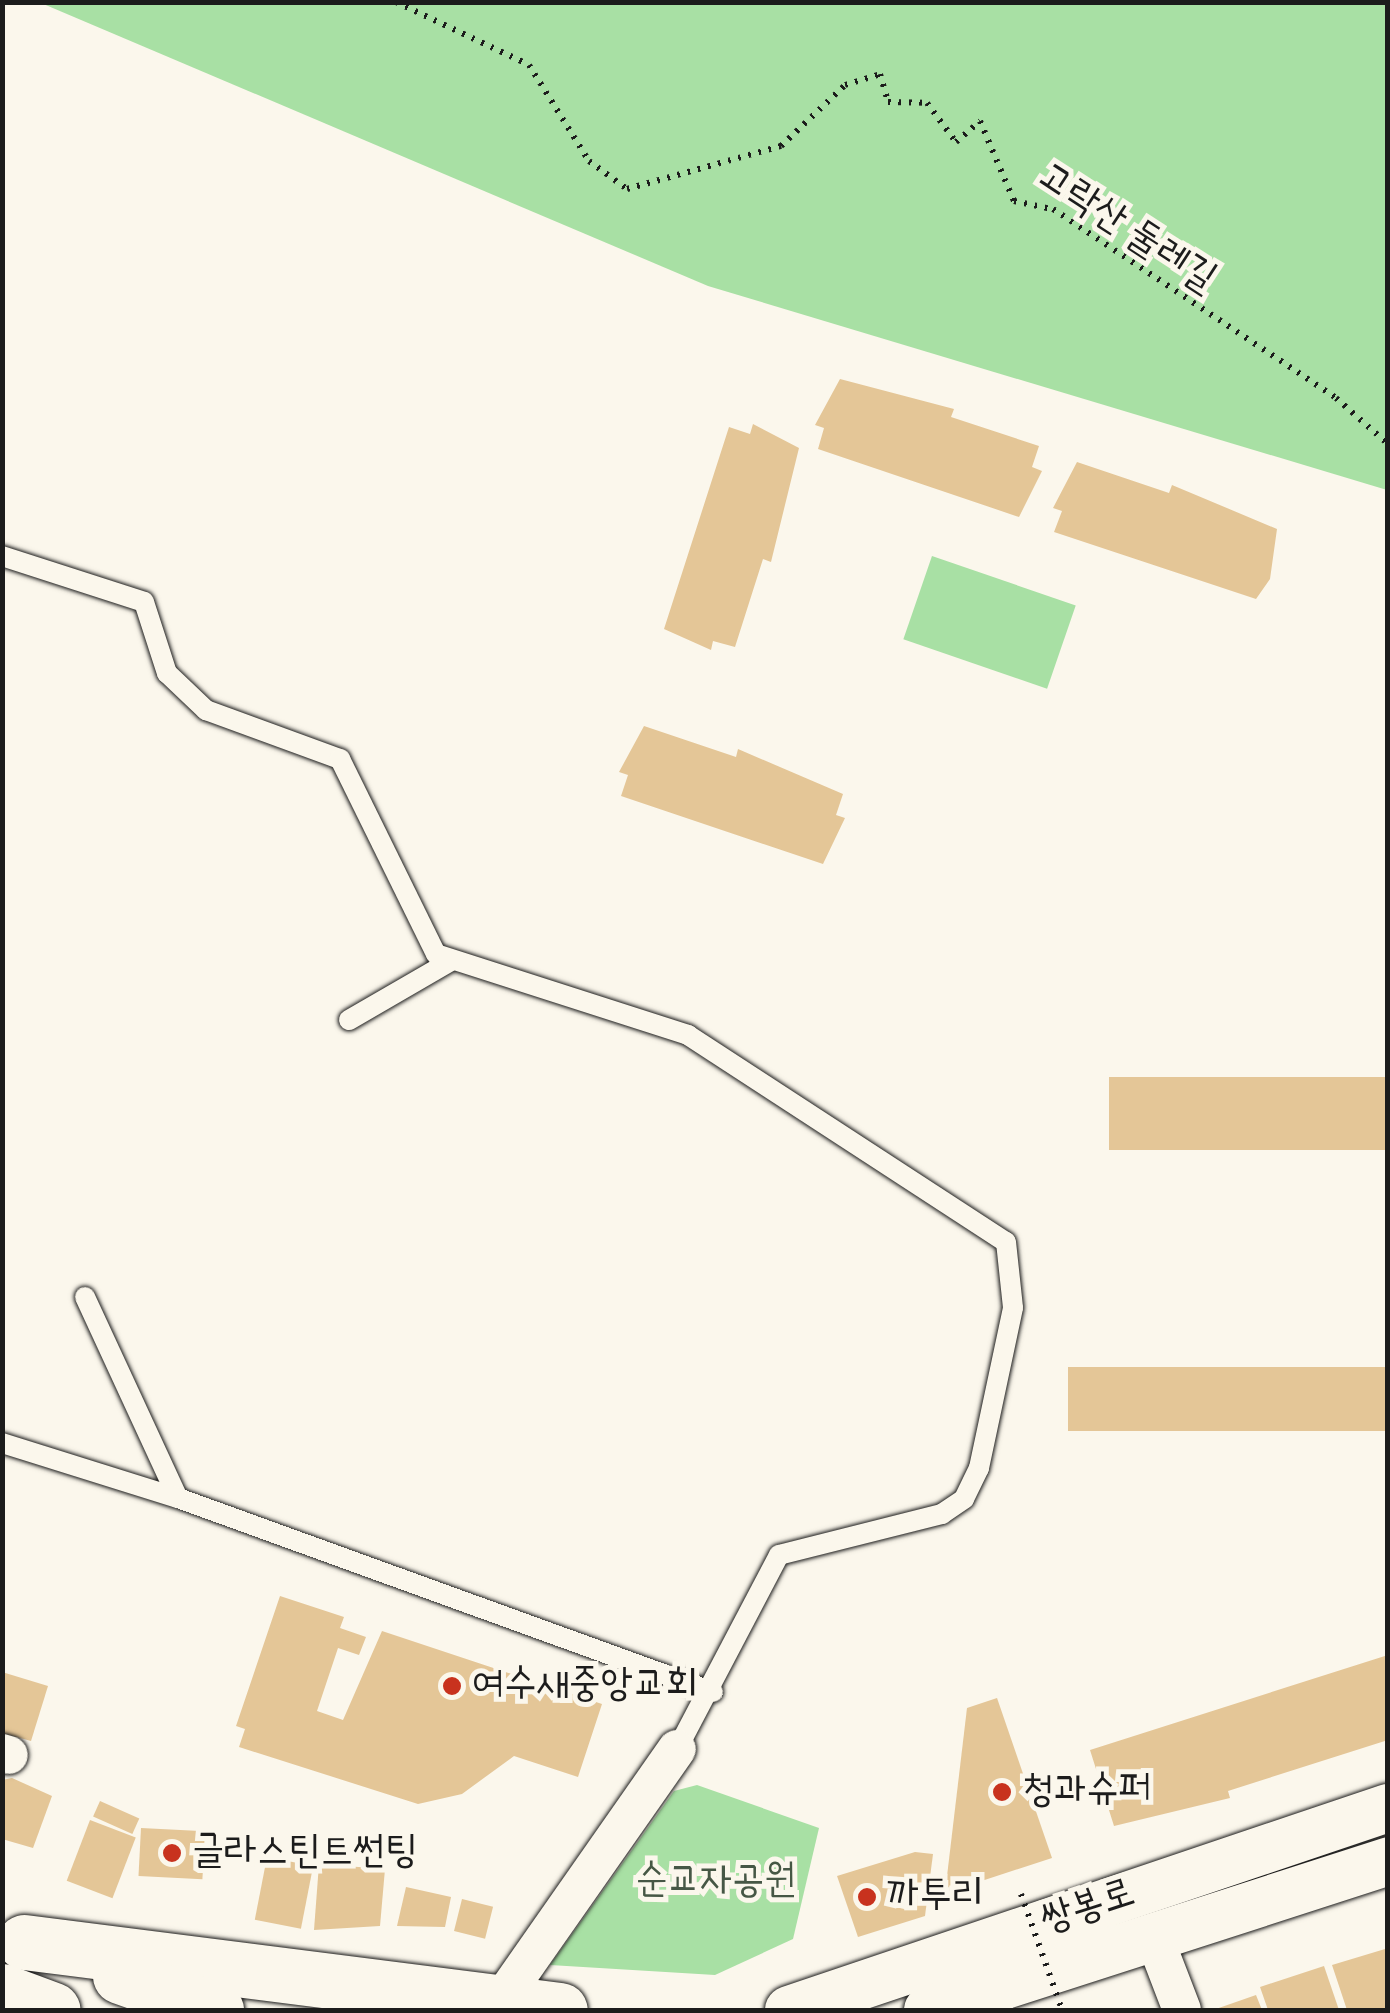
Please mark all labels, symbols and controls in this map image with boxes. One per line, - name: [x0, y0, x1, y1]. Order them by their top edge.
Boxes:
- street label: 고락산 둘레길: [1028, 154, 1224, 304]
- place label: 여수새중앙교회: [472, 1662, 697, 1710]
- marker: 여수새중앙교회: [441, 1675, 463, 1697]
- place label: 청과슈퍼: [1022, 1768, 1151, 1816]
- marker: 청과슈퍼: [991, 1781, 1013, 1803]
- place label: 글라스틴트썬팅: [192, 1829, 417, 1877]
- marker: 글라스틴트썬팅: [161, 1842, 183, 1864]
- park label: 순교자공원: [636, 1858, 796, 1906]
- street label: 쌍봉로: [1035, 1870, 1141, 1946]
- place label: 까투리: [887, 1873, 984, 1921]
- marker: 까투리: [856, 1886, 878, 1908]

